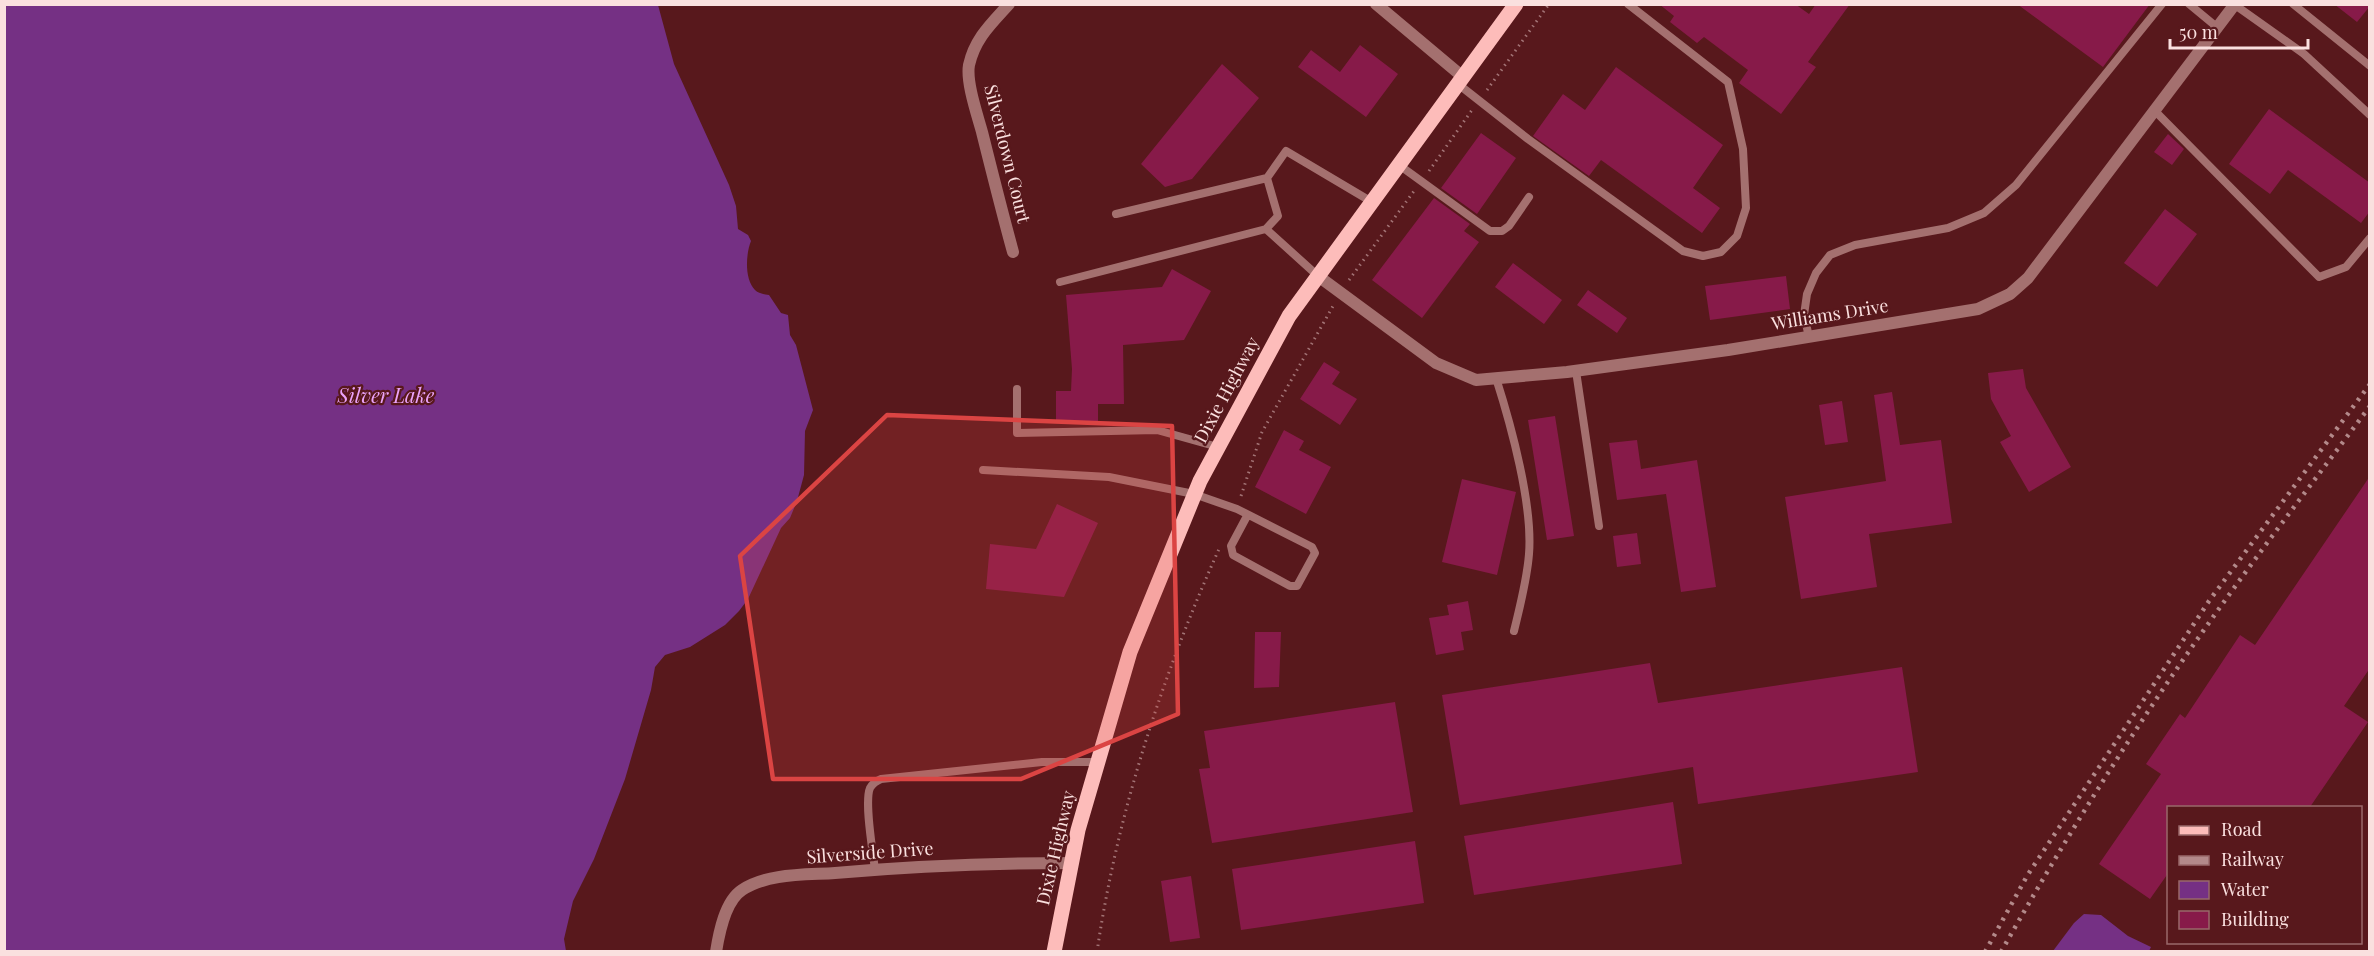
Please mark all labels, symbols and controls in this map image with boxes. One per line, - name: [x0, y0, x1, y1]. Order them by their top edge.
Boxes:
- scale bar: [2170, 12, 2308, 50]
- text: 50 m: [2179, 20, 2218, 44]
- street label: Silverdown Court: [979, 82, 1037, 226]
- street label: Williams Drive: [1769, 293, 1890, 335]
- street label: Dixie Highway: [1188, 332, 1264, 447]
- water label: Silver Lake: [337, 381, 435, 408]
- street label: Dixie Highway: [1030, 788, 1080, 907]
- legend: [2167, 806, 2362, 944]
- text: Road: [2221, 817, 2262, 841]
- street label: Silverside Drive: [806, 836, 934, 868]
- text: Railway: [2221, 847, 2284, 871]
- text: Water: [2220, 877, 2269, 901]
- text: Building: [2221, 907, 2289, 931]

